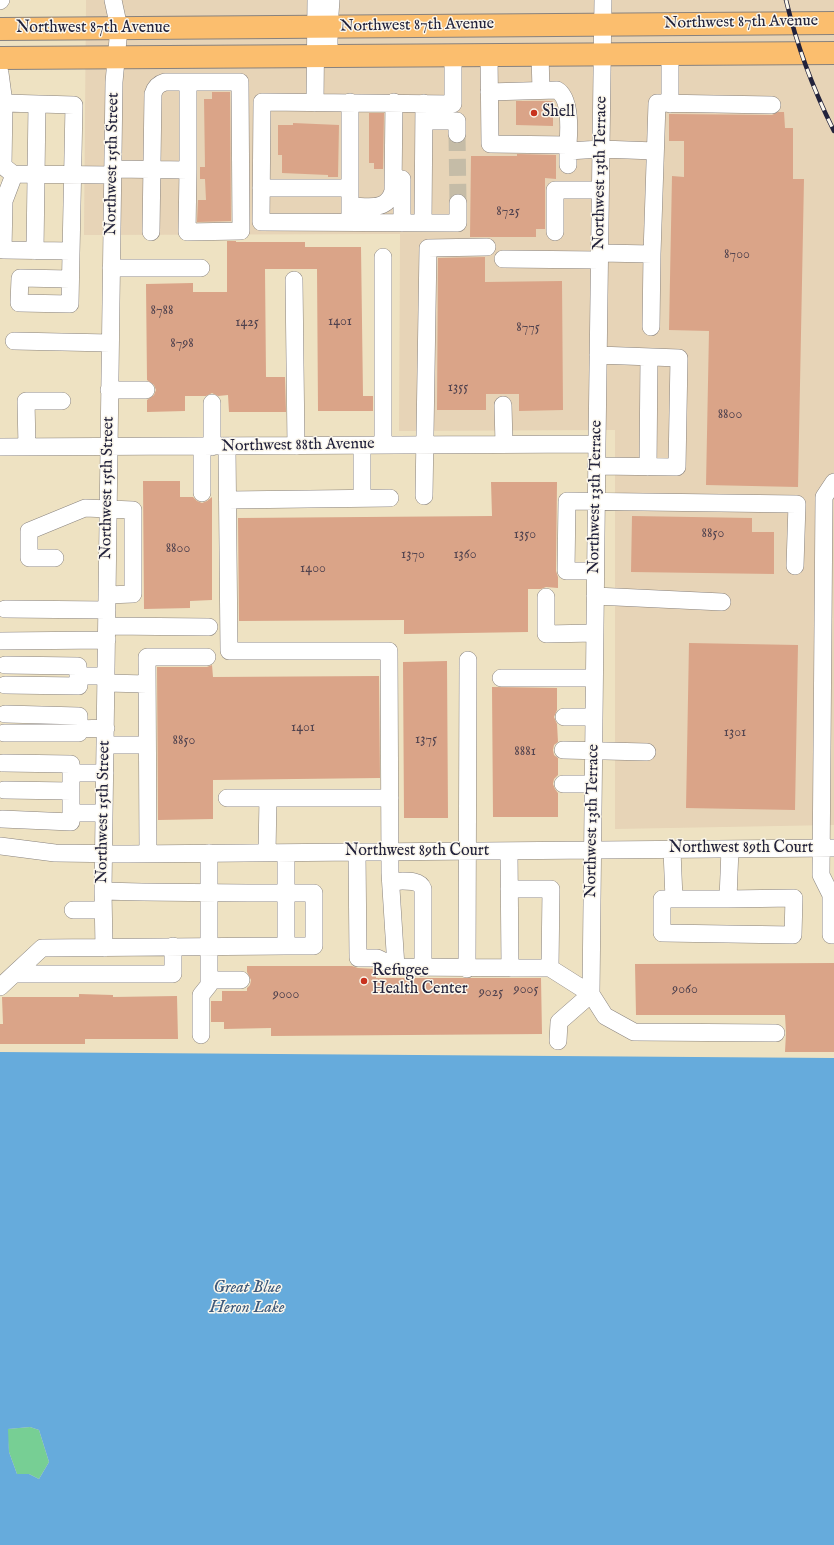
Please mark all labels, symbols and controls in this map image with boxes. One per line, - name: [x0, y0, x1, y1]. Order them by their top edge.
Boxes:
- street label: Northwest 87th Avenue: [664, 12, 818, 34]
- street label: Northwest 87th Avenue: [340, 15, 494, 37]
- street label: Northwest 87th Avenue: [16, 19, 170, 39]
- street label: Northwest 15th Street: [102, 92, 124, 236]
- street label: Northwest 13th Terrace: [590, 96, 612, 250]
- place label: Shell: [542, 103, 575, 123]
- marker: Shell: [529, 108, 539, 118]
- house number: 8725: [496, 204, 520, 220]
- house number: 8700: [724, 247, 750, 263]
- house number: 8788: [150, 303, 174, 319]
- house number: 1401: [328, 314, 352, 330]
- house number: 1425: [235, 315, 259, 331]
- house number: 8775: [516, 320, 540, 336]
- house number: 8798: [170, 336, 194, 352]
- house number: 1355: [448, 380, 468, 396]
- house number: 8800: [718, 407, 742, 423]
- street label: Northwest 15th Street: [97, 416, 119, 560]
- street label: Northwest 13th Terrace: [585, 420, 607, 574]
- street label: Northwest 88th Avenue: [221, 435, 375, 457]
- house number: 8850: [702, 526, 724, 542]
- house number: 1350: [514, 527, 536, 543]
- house number: 8800: [166, 541, 190, 557]
- house number: 1370: [401, 547, 425, 563]
- house number: 1360: [453, 547, 477, 563]
- house number: 1400: [300, 561, 326, 577]
- house number: 1401: [291, 720, 315, 736]
- house number: 1301: [724, 725, 746, 741]
- house number: 1375: [415, 732, 437, 748]
- house number: 8850: [173, 733, 195, 749]
- street label: Northwest 15th Street: [93, 740, 115, 884]
- house number: 8881: [514, 744, 536, 760]
- street label: Northwest 13th Terrace: [582, 744, 604, 898]
- street label: Northwest 89th Court: [669, 839, 813, 859]
- street label: Northwest 89th Court: [345, 842, 489, 862]
- place label: Refugee Health Center: [372, 962, 468, 1000]
- marker: Refugee Health Center: [359, 976, 369, 986]
- house number: 9005: [514, 982, 538, 998]
- house number: 9060: [672, 982, 698, 998]
- house number: 9025: [479, 985, 503, 1001]
- house number: 9000: [273, 987, 299, 1003]
- water label: Great Blue Heron Lake: [210, 1279, 284, 1319]

